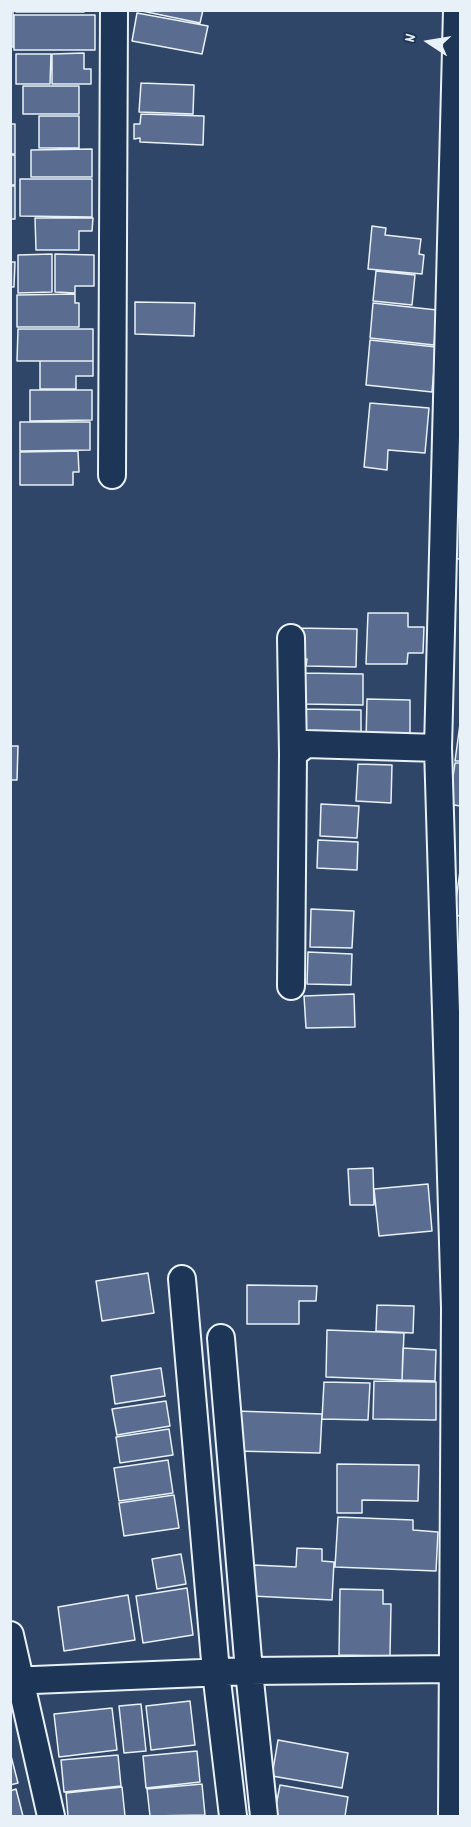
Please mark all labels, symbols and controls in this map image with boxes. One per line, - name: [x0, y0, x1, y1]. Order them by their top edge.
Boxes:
- north arrow: [399, 12, 459, 72]
- text: N: [399, 32, 423, 44]

